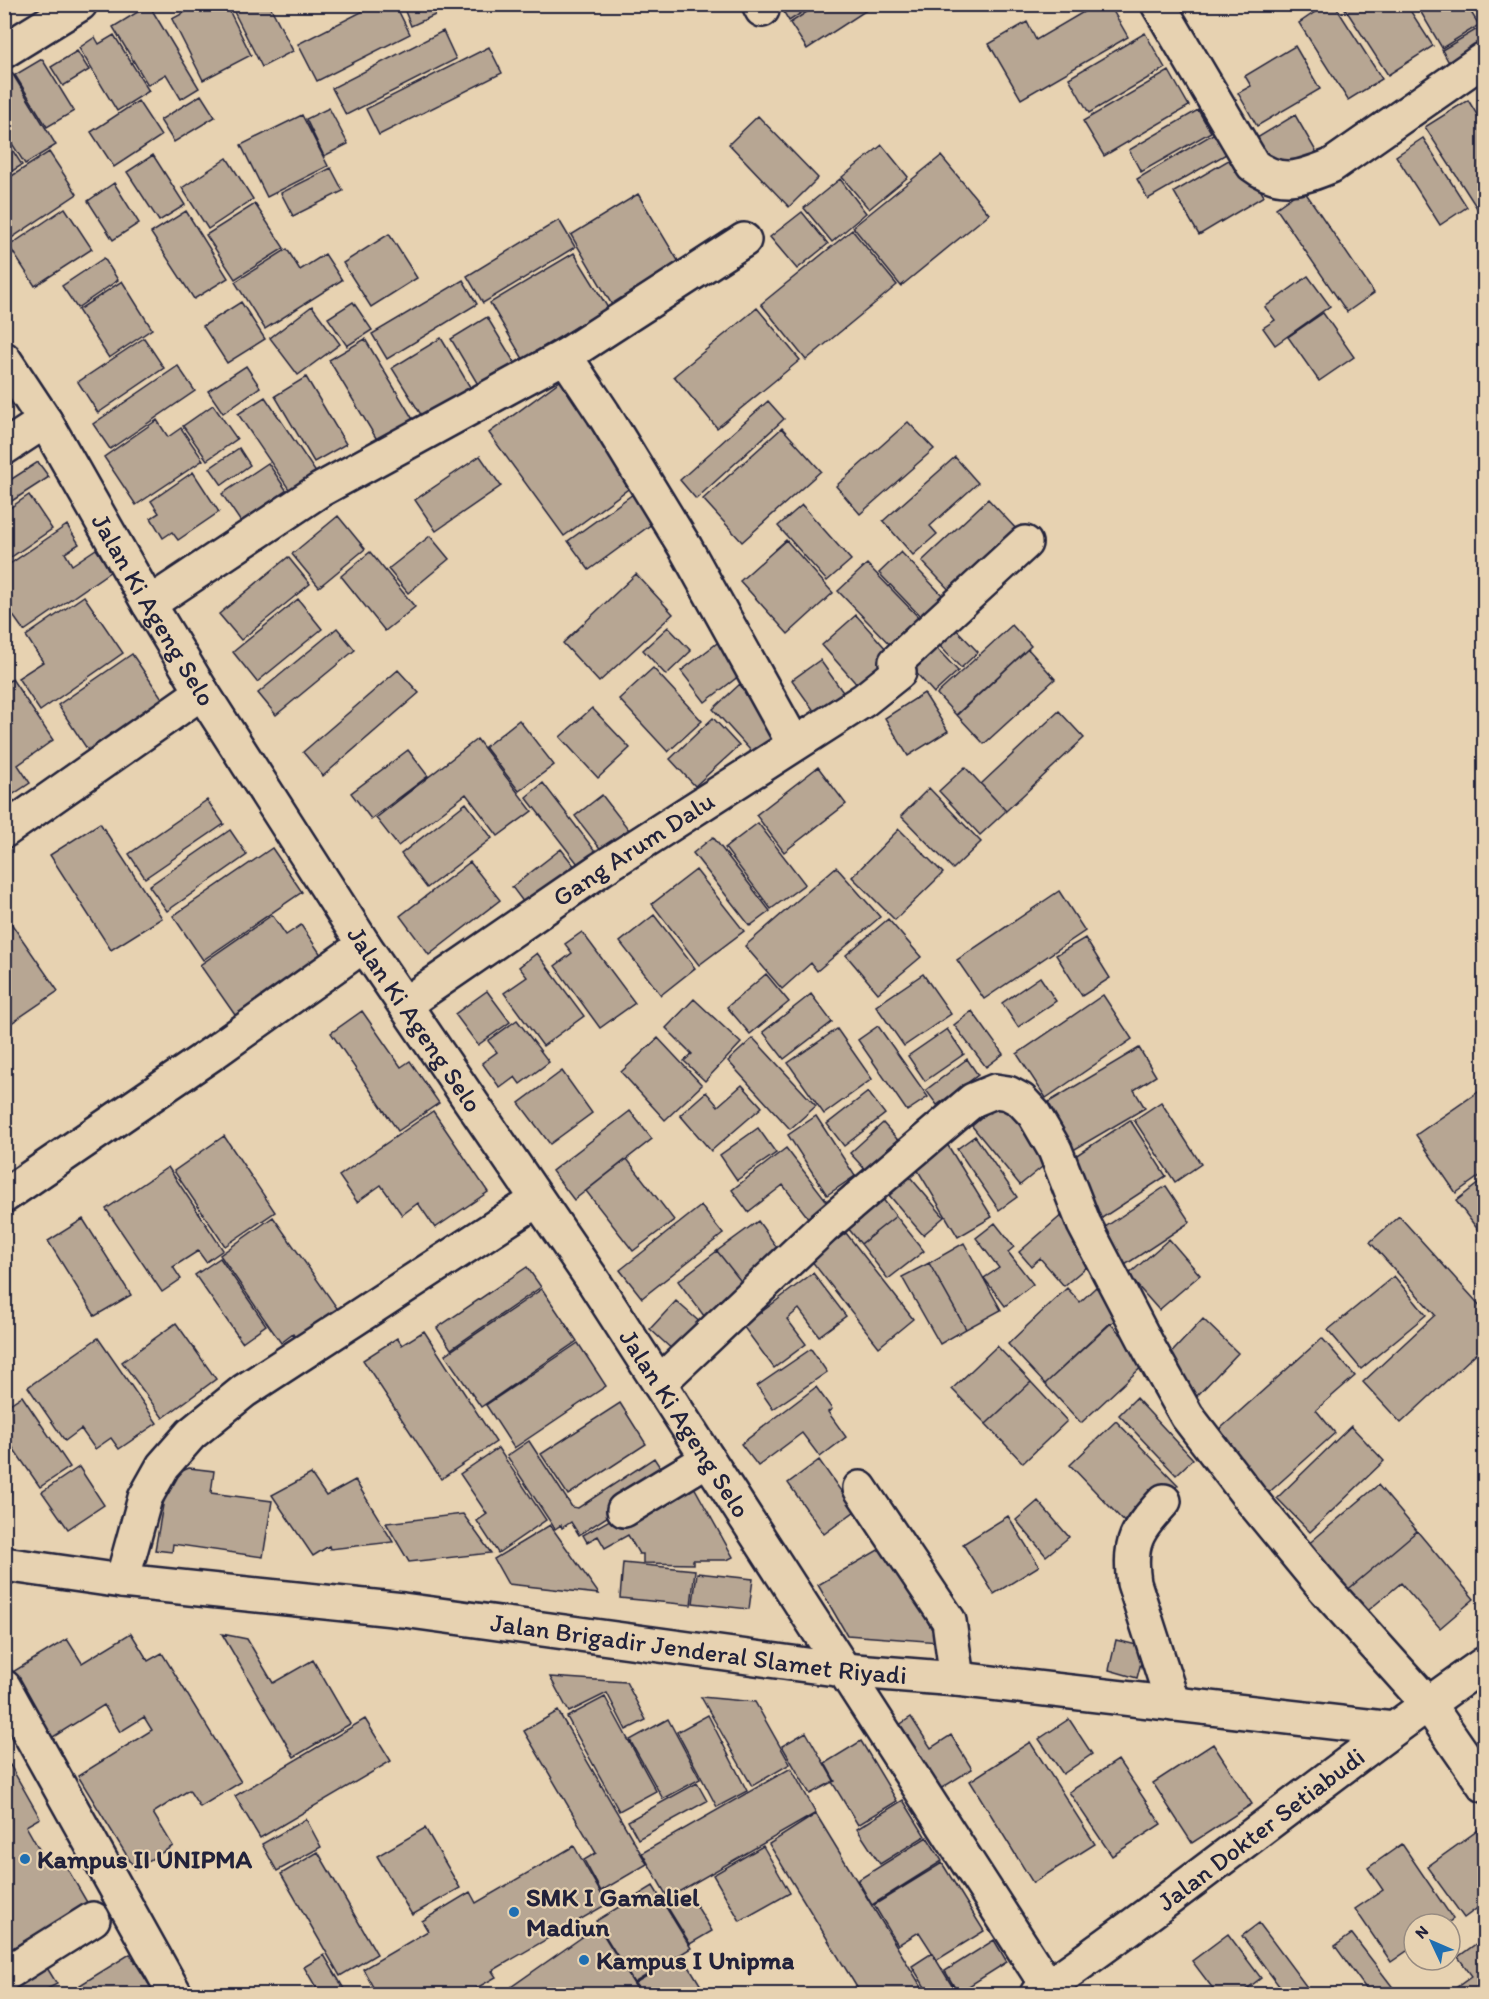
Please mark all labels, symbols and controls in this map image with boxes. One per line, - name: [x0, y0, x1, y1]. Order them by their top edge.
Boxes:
- street label: Jalan Ki Ageng Selo: [85, 508, 223, 712]
- street label: Gang Arum Dalu: [546, 785, 720, 914]
- street label: Jalan Ki Ageng Selo: [340, 920, 489, 1118]
- street label: Jalan Ki Ageng Selo: [612, 1323, 757, 1524]
- street label: Jalan Brigadir Jenderal Slamet Riyadi: [489, 1606, 908, 1691]
- street label: Jalan Dokter Setiabudi: [1151, 1740, 1371, 1918]
- place label: Kampus II UNIPMA: [37, 1843, 253, 1875]
- marker: Kampus II UNIPMA: [18, 1852, 32, 1866]
- place label: SMK I Gamaliel Madiun: [526, 1881, 700, 1943]
- marker: SMK I Gamaliel Madiun: [507, 1905, 521, 1919]
- north arrow: [1402, 1912, 1462, 1972]
- text: N: [1411, 1921, 1432, 1942]
- place label: Kampus I Unipma: [596, 1944, 794, 1976]
- marker: Kampus I Unipma: [577, 1953, 591, 1967]

